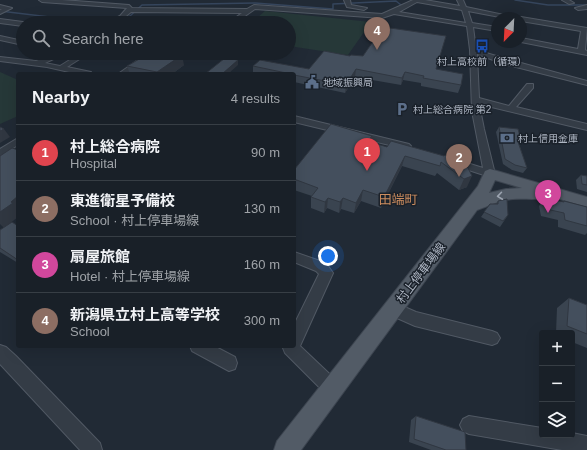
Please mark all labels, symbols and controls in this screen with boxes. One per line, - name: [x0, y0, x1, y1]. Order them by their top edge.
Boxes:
- north arrow: [491, 12, 527, 48]
- search box: [16, 16, 296, 60]
- pin: 4: [364, 17, 390, 50]
- icon: search: [30, 27, 52, 49]
- text: Search here: [62, 30, 144, 47]
- bus stop icon: 村上高校前（循環）: [474, 38, 490, 54]
- place label: 村上高校前（循環）: [437, 56, 527, 67]
- public building icon: 地域振興局: [304, 74, 320, 90]
- place label: 地域振興局: [323, 77, 373, 88]
- text: Nearby: [32, 88, 90, 107]
- text: 4 results: [231, 91, 280, 106]
- parking icon: 村上総合病院 第2: [394, 101, 410, 117]
- place label: 村上総合病院 第2: [413, 104, 492, 115]
- bank icon: 村上信用金庫: [499, 130, 515, 146]
- place label: 村上信用金庫: [518, 133, 578, 144]
- text: 村上総合病院: [70, 138, 160, 155]
- pin: 1: [354, 138, 380, 171]
- pin: 2: [446, 144, 472, 177]
- text: 1: [41, 145, 49, 160]
- text: 90 m: [251, 145, 280, 160]
- text: Hospital: [70, 156, 117, 171]
- pin: 3: [535, 180, 561, 213]
- one-way arrow: [496, 191, 503, 200]
- text: 東進衛星予備校: [70, 192, 175, 209]
- district label: 田端町: [378, 192, 418, 207]
- text: 2: [41, 201, 49, 216]
- text: 130 m: [244, 201, 280, 216]
- text: School · 村上停車場線: [70, 213, 199, 228]
- street label: 村上停車場線: [394, 240, 448, 306]
- your location: [318, 246, 338, 266]
- text: 扇屋旅館: [70, 248, 130, 265]
- text: 3: [41, 257, 49, 272]
- text: 160 m: [244, 257, 280, 272]
- text: Hotel · 村上停車場線: [70, 269, 190, 284]
- text: 新潟県立村上高等学校: [70, 306, 220, 323]
- text: 4: [41, 313, 49, 328]
- text: 300 m: [244, 313, 280, 328]
- text: School: [70, 324, 110, 339]
- map controls: [539, 330, 575, 438]
- button: +: [539, 330, 575, 366]
- button: −: [539, 366, 575, 402]
- button: layers: [539, 402, 575, 438]

